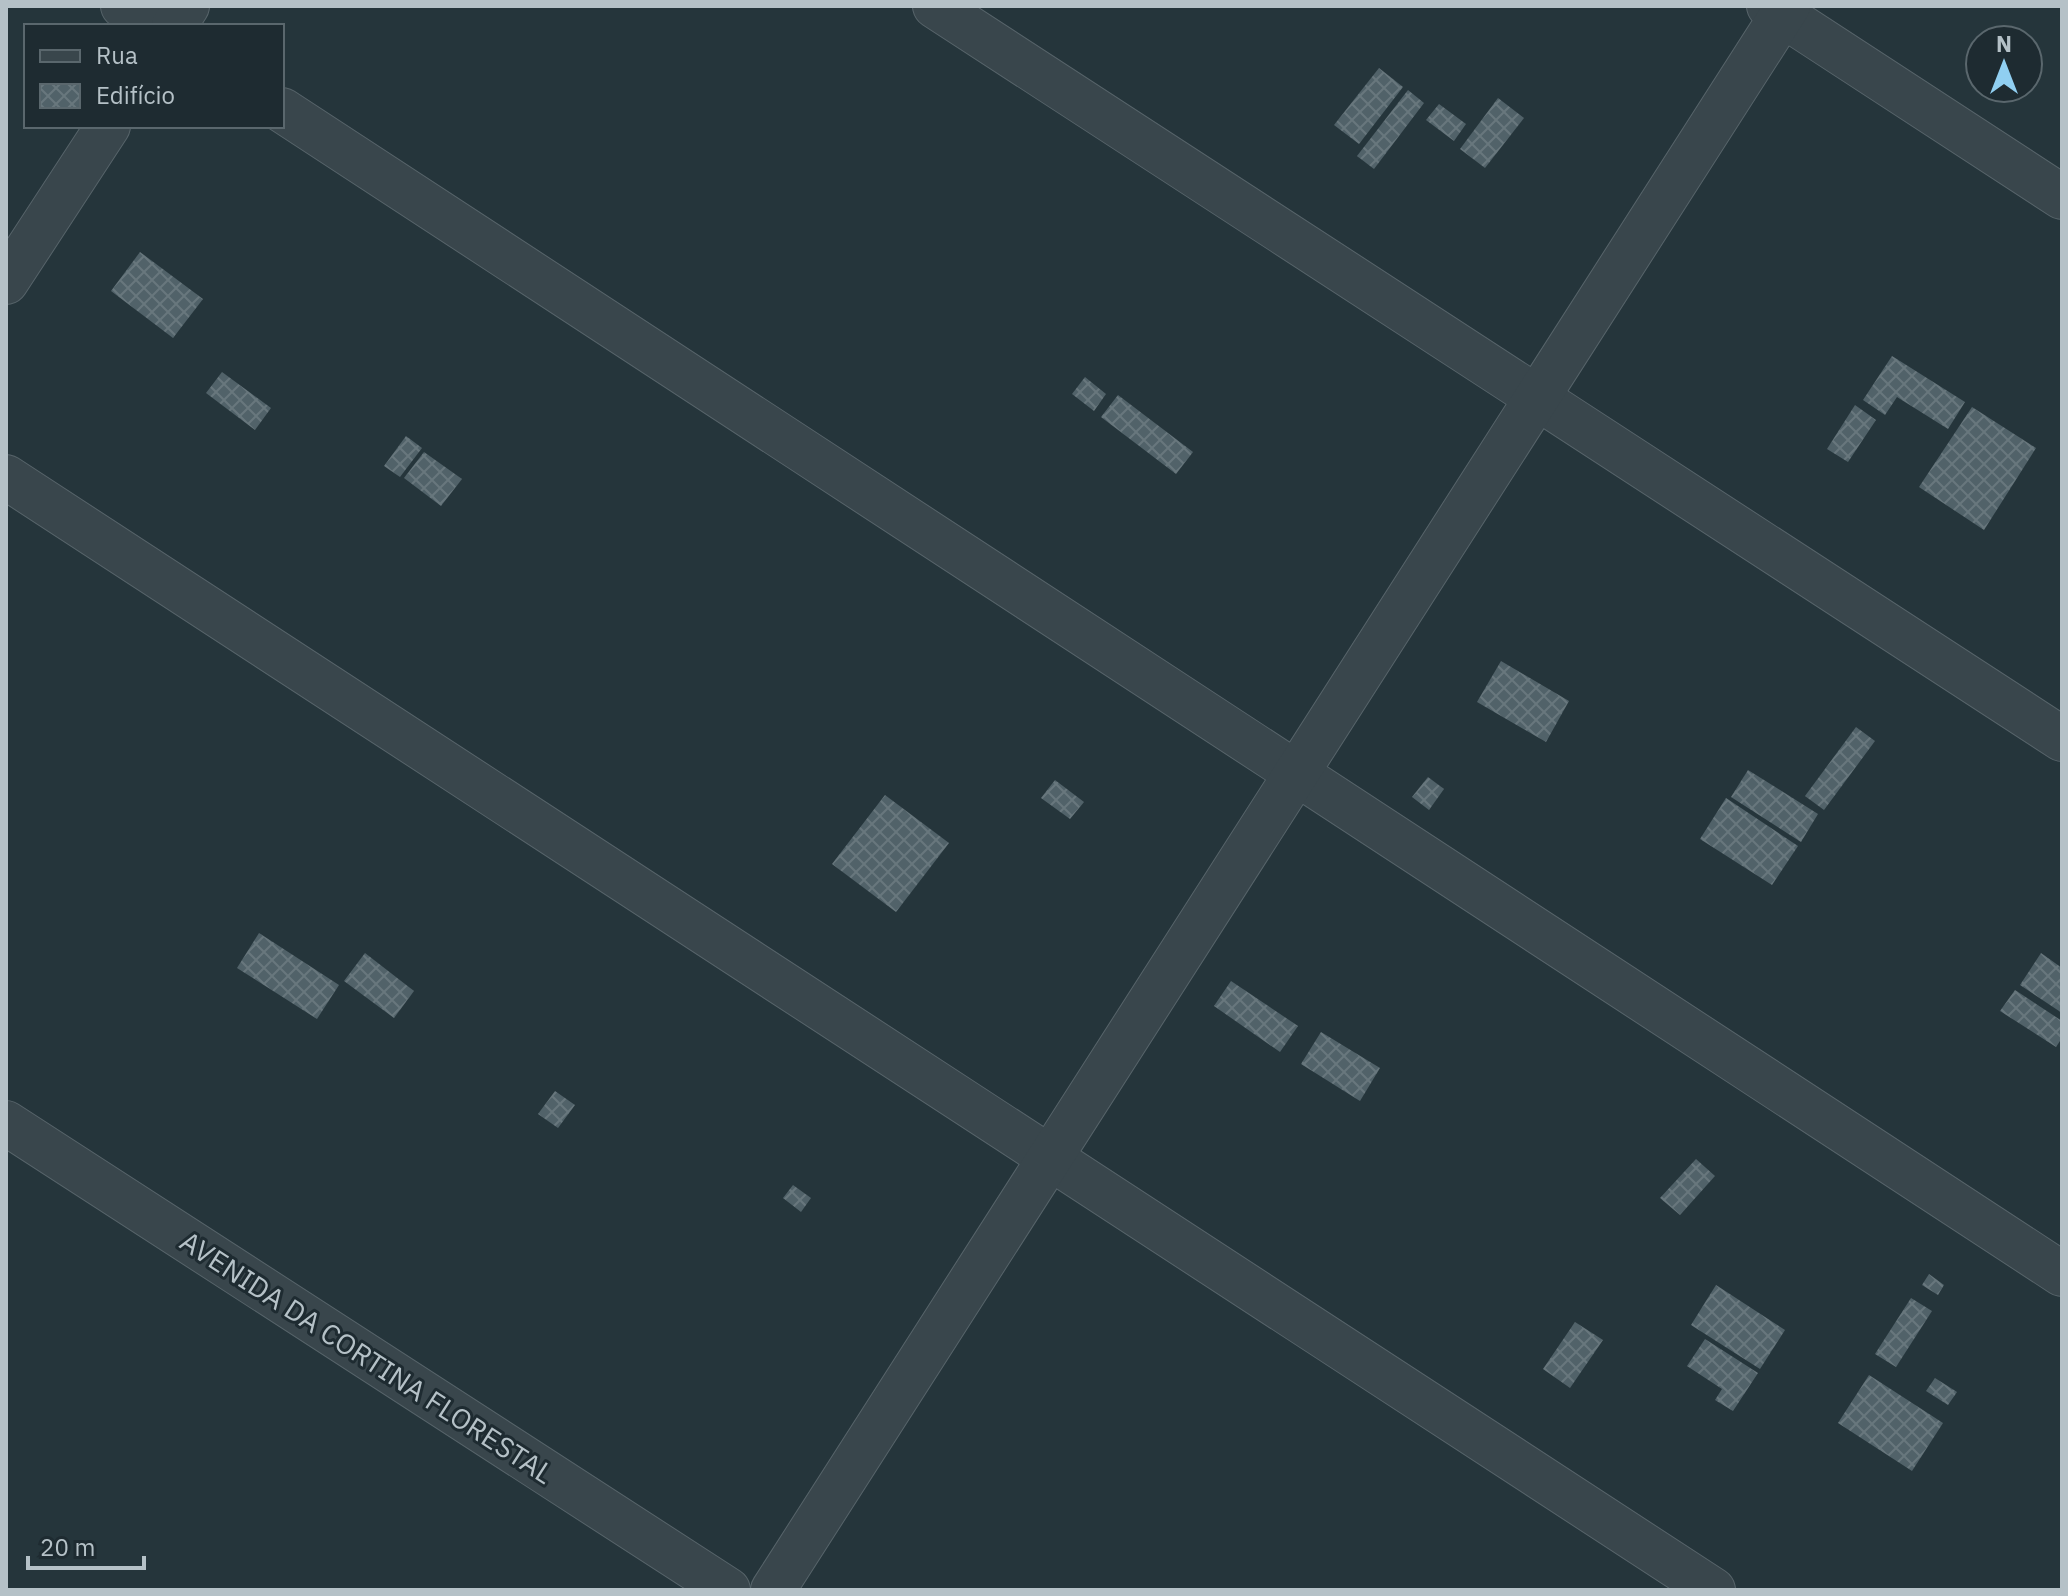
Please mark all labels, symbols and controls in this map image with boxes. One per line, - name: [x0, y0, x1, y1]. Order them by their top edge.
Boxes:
- legend: [24, 24, 284, 128]
- north arrow: [1964, 24, 2044, 104]
- text: N: [1996, 29, 2012, 58]
- text: Rua: [96, 39, 138, 71]
- text: Edifício: [96, 79, 175, 111]
- street label: AVENIDA DA CORTINA FLORESTAL: [173, 1222, 561, 1492]
- scale bar: [28, 1520, 144, 1570]
- text: 20 m: [40, 1531, 95, 1563]

